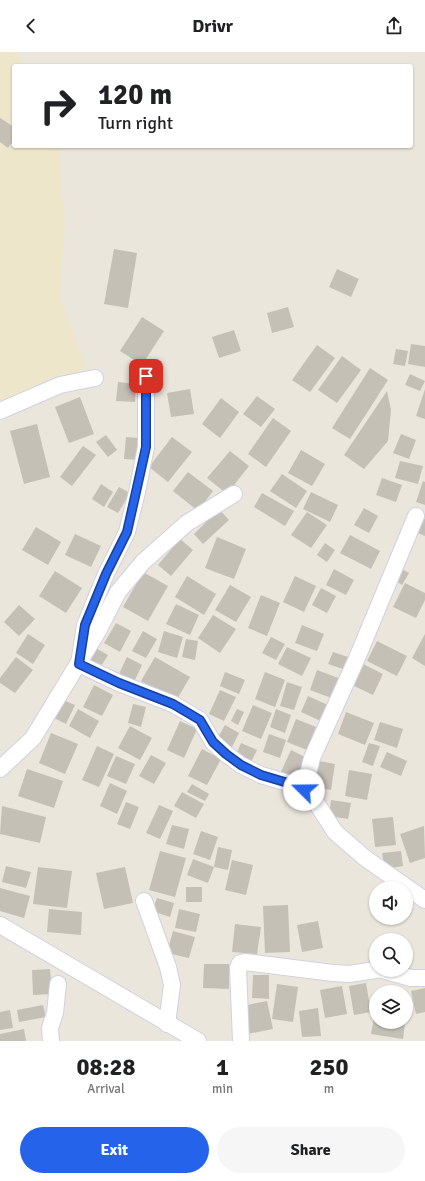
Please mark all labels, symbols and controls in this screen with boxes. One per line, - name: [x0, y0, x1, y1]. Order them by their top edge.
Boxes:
- icon: back: [20, 15, 42, 37]
- text: Drivr: [192, 15, 233, 37]
- icon: share: [383, 15, 405, 37]
- text: 120 m: [98, 78, 172, 112]
- icon: right: [32, 80, 84, 132]
- text: Turn right: [98, 112, 173, 134]
- pin: [129, 359, 163, 393]
- icon: arrive: [135, 365, 157, 387]
- position arrow: [283, 769, 325, 811]
- map controls: [369, 881, 413, 1029]
- button: sound: [369, 881, 413, 925]
- button: search: [369, 933, 413, 977]
- button: layers: [369, 985, 413, 1029]
- text: 08:28: [77, 1052, 135, 1082]
- text: 1: [216, 1052, 229, 1082]
- text: 250: [310, 1052, 348, 1082]
- text: Arrival: [87, 1081, 125, 1097]
- text: min: [212, 1081, 233, 1097]
- text: m: [324, 1081, 334, 1097]
- button: Exit: [20, 1127, 209, 1173]
- button: Share: [217, 1127, 405, 1173]

